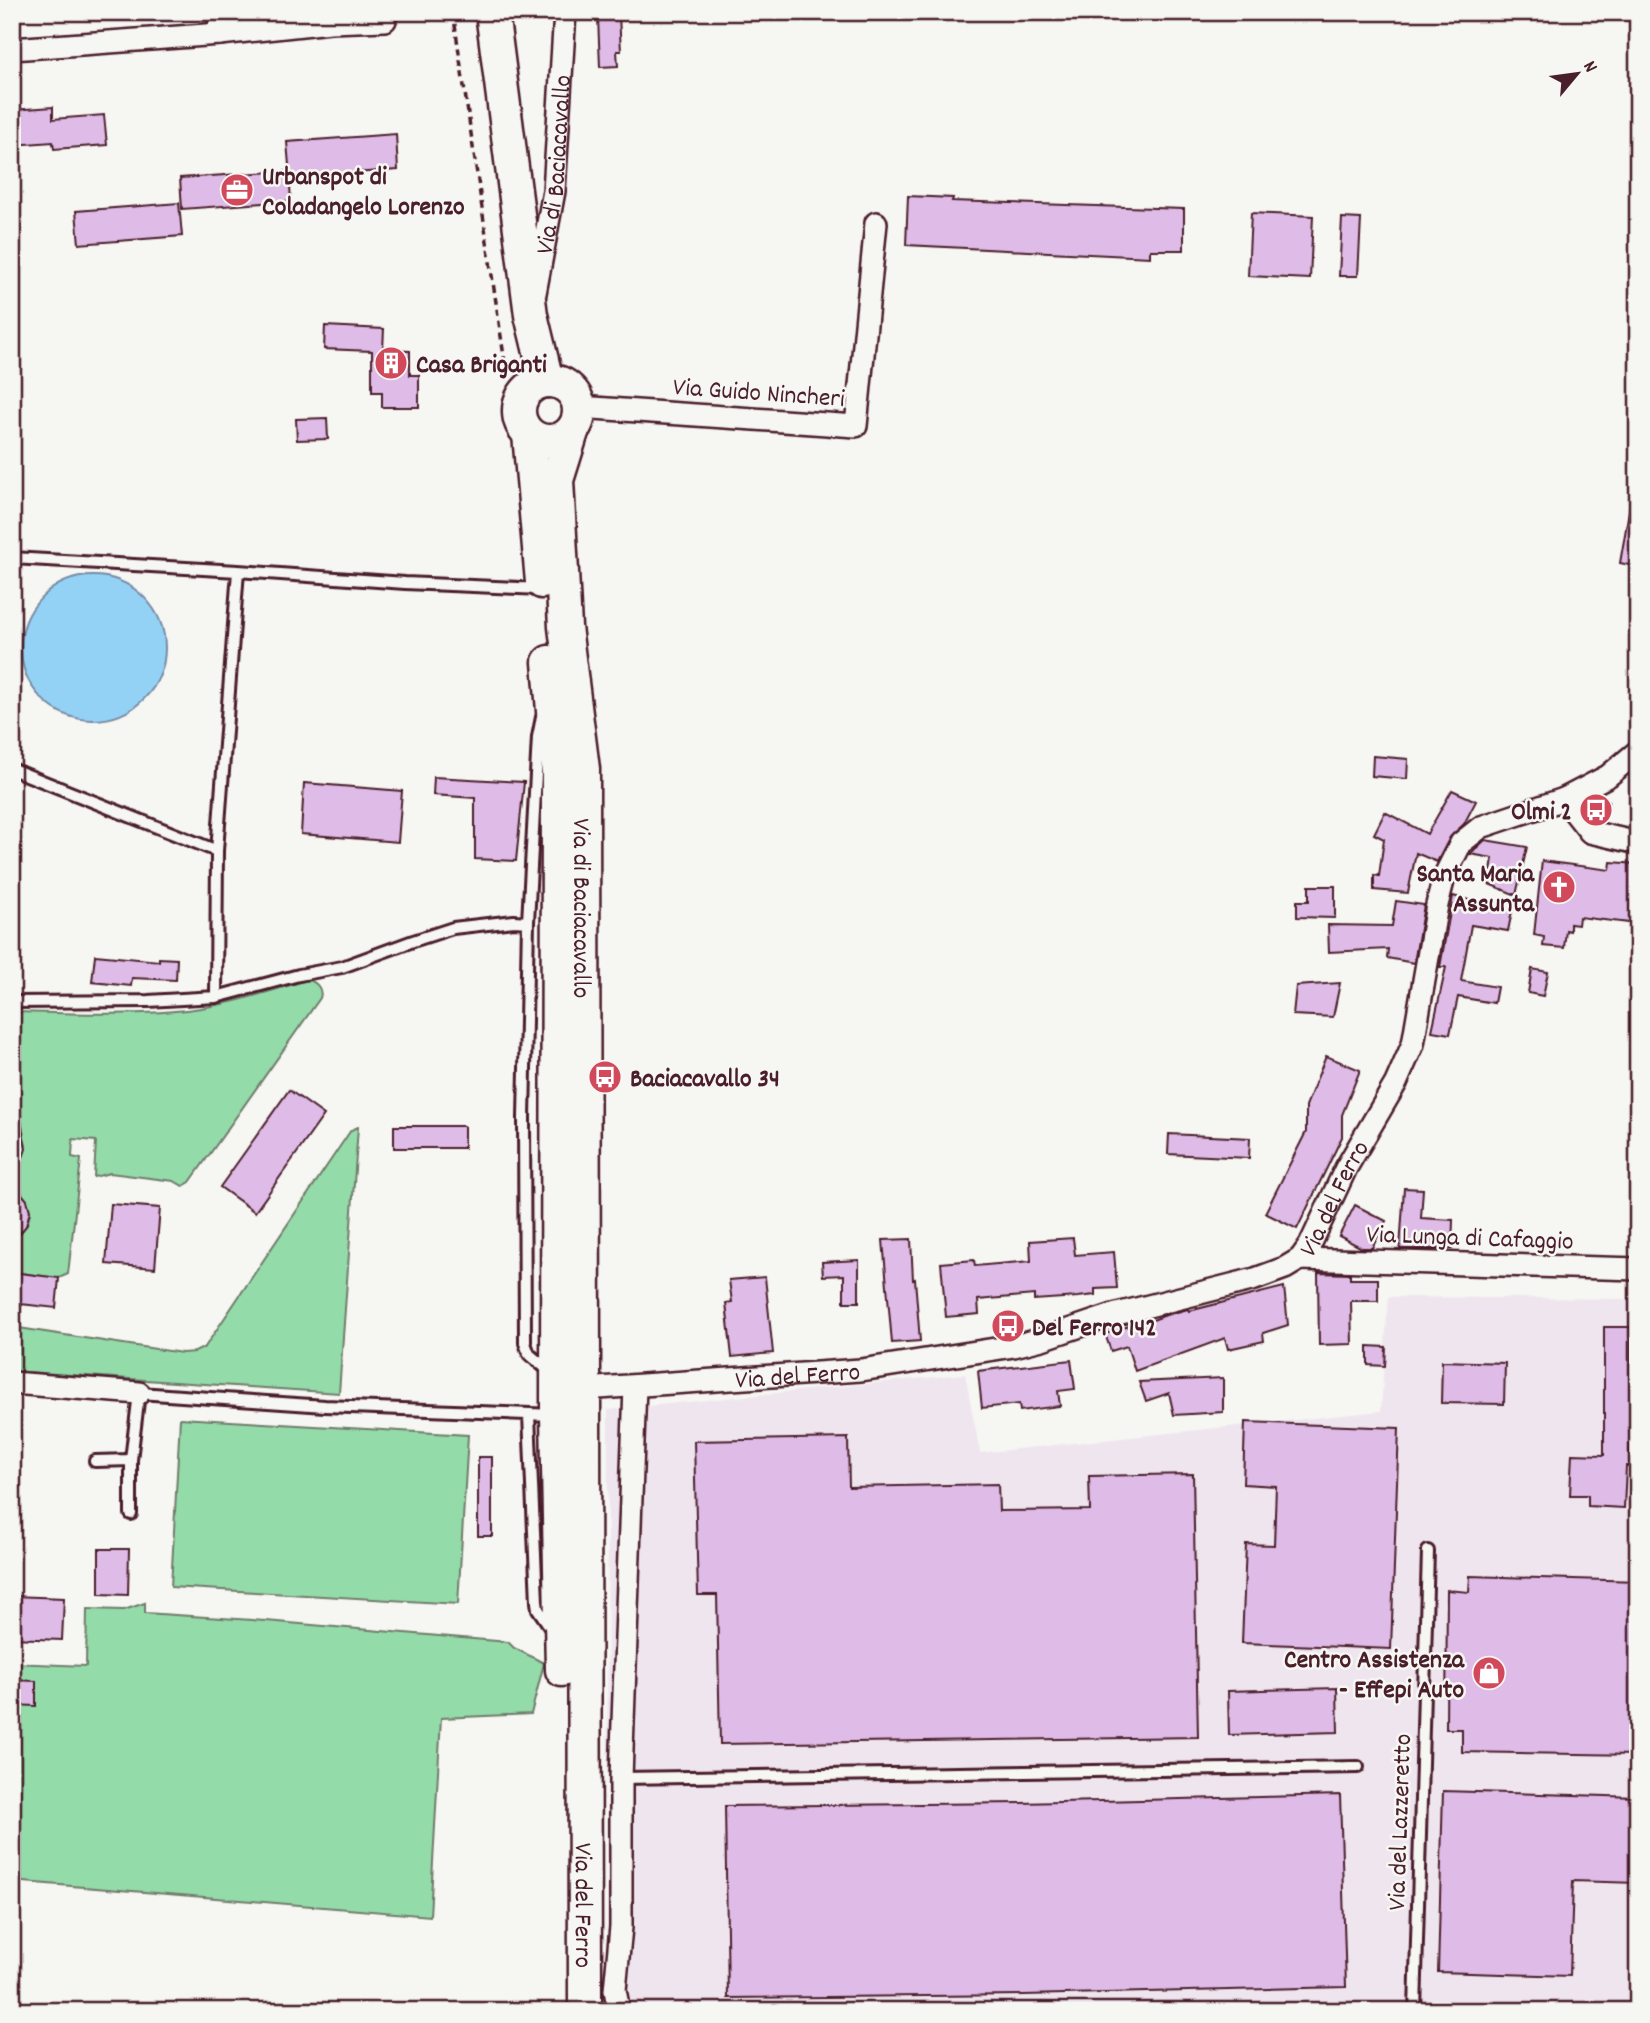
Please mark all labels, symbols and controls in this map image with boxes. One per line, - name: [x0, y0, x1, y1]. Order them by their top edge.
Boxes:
- north arrow: [1542, 38, 1612, 108]
- text: N: [1575, 57, 1603, 78]
- street label: Via di Baciacavallo: [528, 74, 583, 258]
- place label: Urbanspot di Coladangelo Lorenzo: [262, 160, 465, 227]
- office icon: Urbanspot di Coladangelo Lorenzo: [218, 171, 256, 209]
- building icon: Casa Briganti: [372, 344, 410, 382]
- place label: Casa Briganti: [416, 348, 547, 385]
- street label: Via Guido Nincheri: [672, 370, 846, 419]
- bus stop icon: Olmi 2: [1577, 791, 1615, 829]
- place label: Olmi 2: [1511, 795, 1572, 832]
- street label: Via di Baciacavallo: [561, 818, 598, 998]
- place label: Santa Maria Assunta: [1417, 857, 1535, 924]
- church icon: Santa Maria Assunta: [1540, 868, 1578, 906]
- bus stop icon: Baciacavallo 34: [586, 1058, 624, 1096]
- place label: Baciacavallo 34: [630, 1062, 780, 1099]
- street label: Via del Ferro: [1292, 1134, 1380, 1266]
- street label: Via Lunga di Cafaggio: [1366, 1217, 1574, 1262]
- bus stop icon: Del Ferro 142: [989, 1307, 1027, 1345]
- place label: Del Ferro 142: [1032, 1311, 1157, 1348]
- street label: Via del Ferro: [734, 1355, 861, 1401]
- place label: Centro Assistenza - Effepi Auto: [1284, 1643, 1465, 1710]
- shop icon: Centro Assistenza - Effepi Auto: [1470, 1654, 1508, 1692]
- street label: Via del Lazzeretto: [1380, 1733, 1423, 1911]
- street label: Via del Ferro: [563, 1843, 600, 1968]

